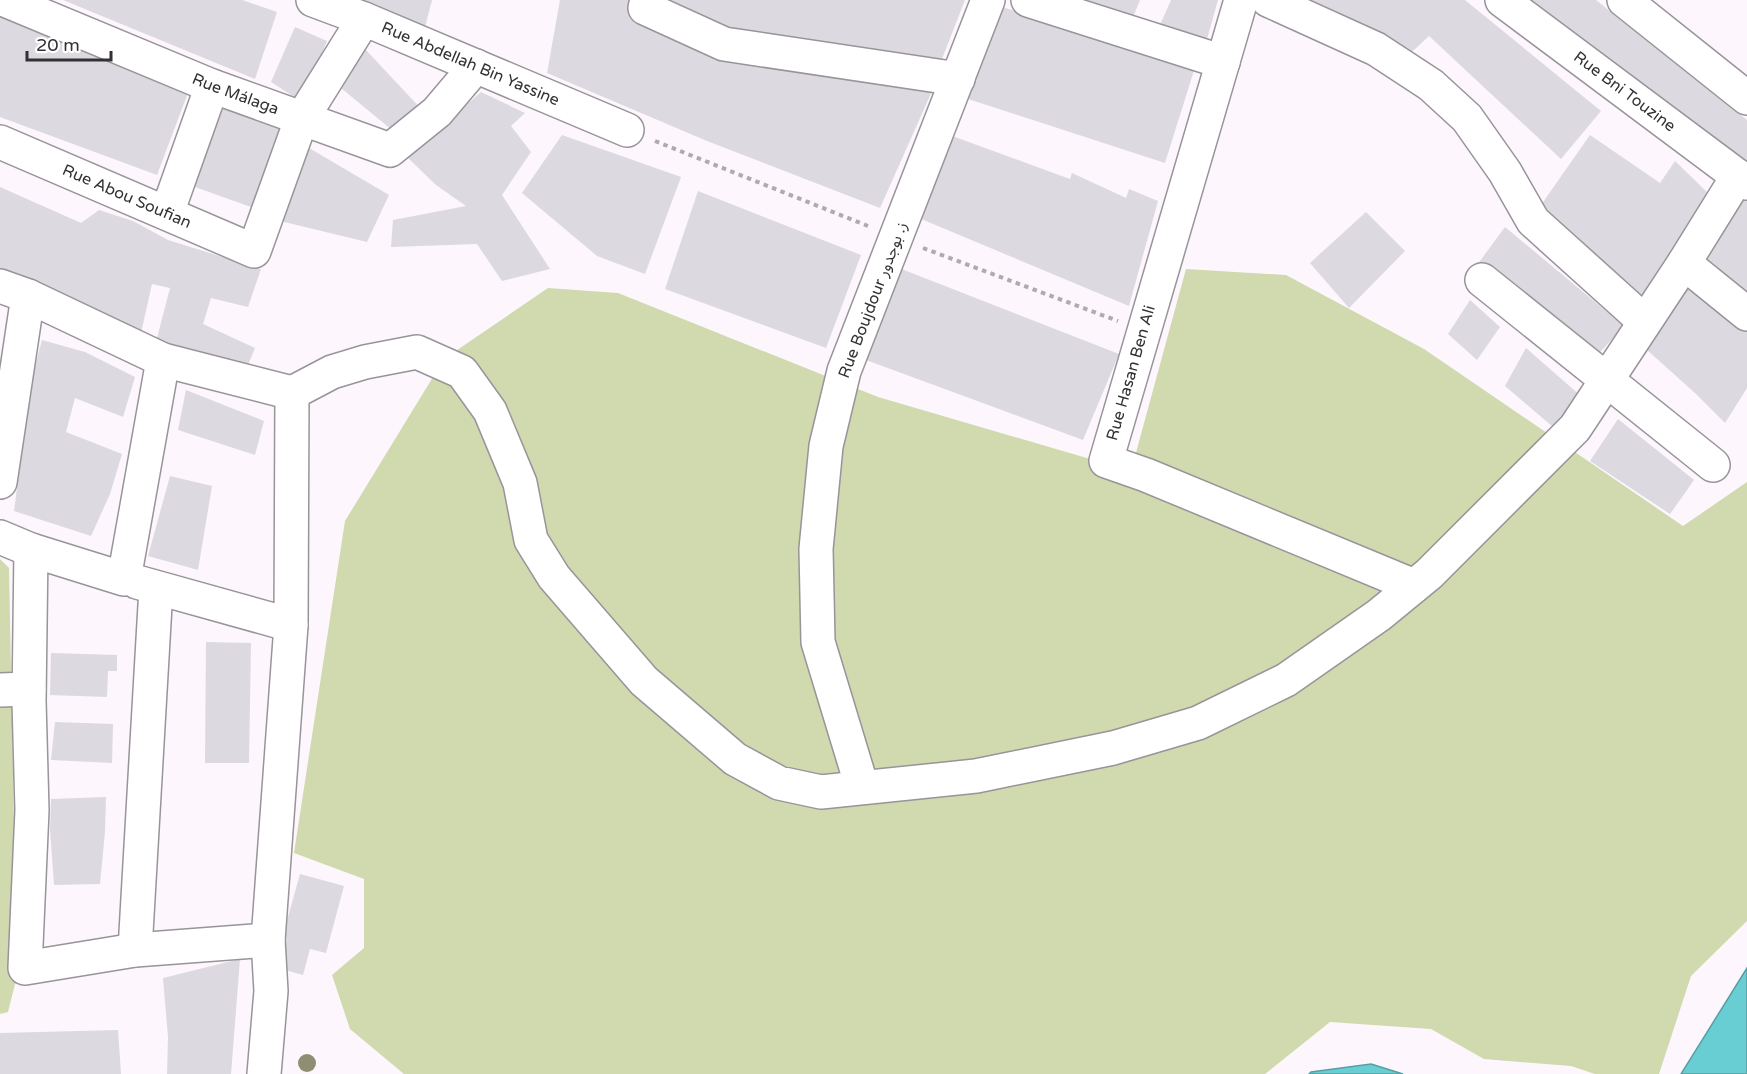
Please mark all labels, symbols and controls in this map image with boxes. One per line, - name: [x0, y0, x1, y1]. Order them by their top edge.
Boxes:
- street label: Rue Abdellah Bin Yassine: [378, 18, 563, 110]
- scale bar: [27, 24, 111, 62]
- text: 20 m: [36, 34, 80, 56]
- street label: Rue Bni Touzine: [1570, 47, 1680, 136]
- street label: Rue Málaga: [189, 69, 282, 119]
- street label: Rue Abou Soufian: [59, 160, 194, 233]
- street label: Rue Boujdour ز. بوجدور: [834, 219, 912, 381]
- street label: Rue Hasan Ben Ali: [1102, 303, 1160, 443]

